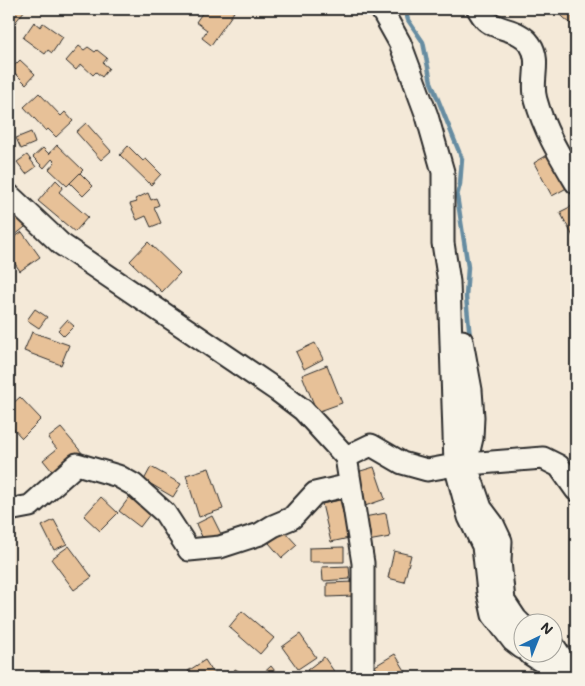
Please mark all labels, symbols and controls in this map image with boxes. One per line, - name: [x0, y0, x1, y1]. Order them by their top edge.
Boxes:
- north arrow: [512, 614, 562, 664]
- text: N: [537, 618, 558, 639]

